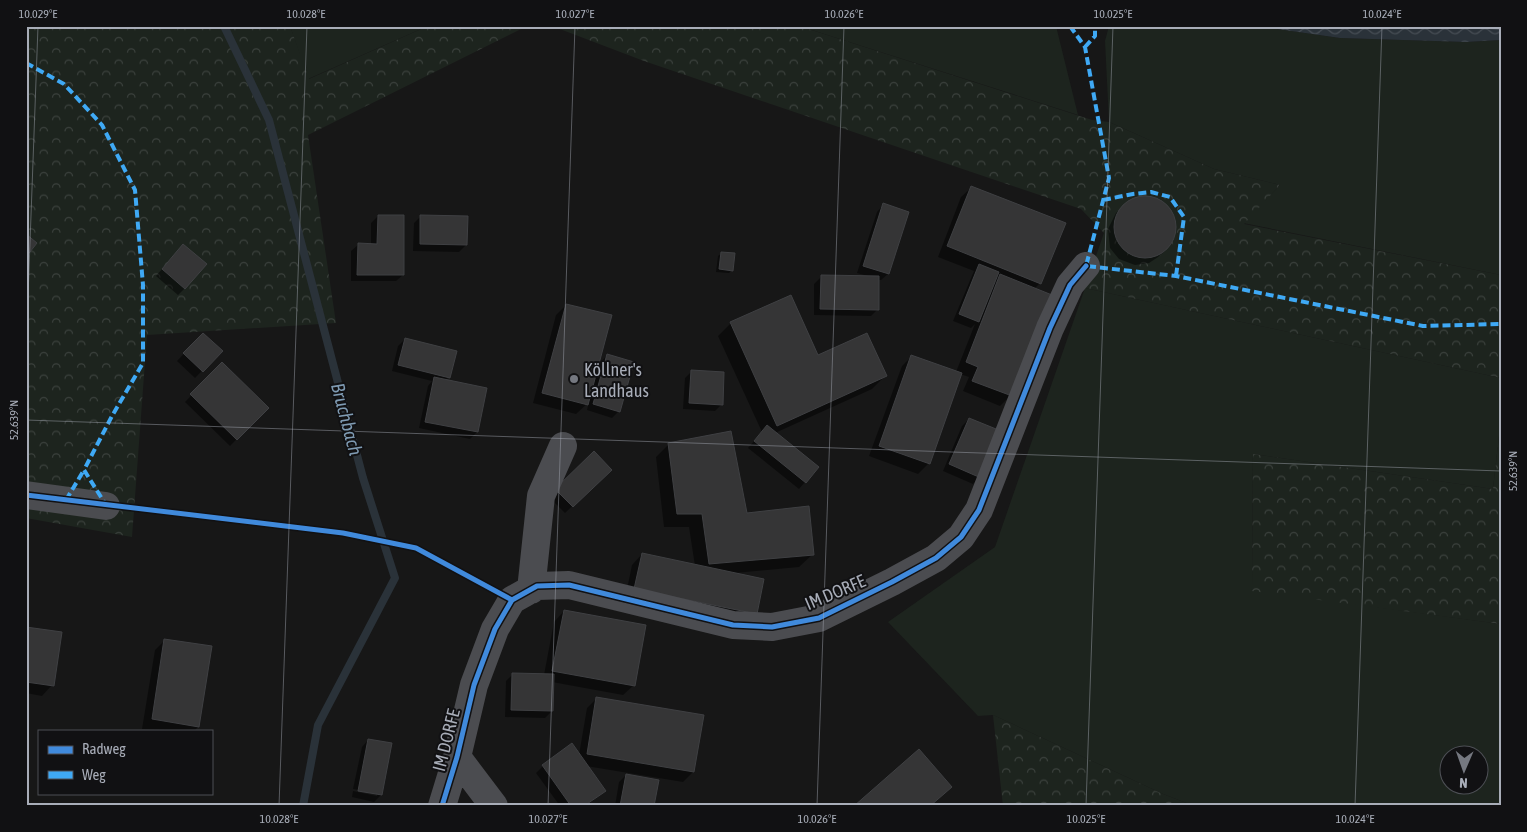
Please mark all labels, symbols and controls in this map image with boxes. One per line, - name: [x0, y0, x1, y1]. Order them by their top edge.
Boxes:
- text: 10.029°E: [19, 7, 57, 21]
- text: 10.028°E: [287, 7, 325, 21]
- text: 10.027°E: [556, 7, 594, 21]
- text: 10.026°E: [825, 7, 863, 21]
- text: 10.025°E: [1094, 7, 1132, 21]
- text: 10.024°E: [1363, 7, 1401, 21]
- place label: Köllner's Landhaus: [584, 359, 649, 401]
- marker: Köllner's Landhaus: [568, 373, 580, 385]
- water label: Bruchbach: [327, 380, 367, 458]
- text: 52.639°N: [7, 400, 21, 440]
- text: 52.639°N: [1506, 451, 1520, 491]
- street label: IM DORFE: [802, 570, 869, 614]
- street label: IM DORFE: [428, 706, 464, 773]
- legend: [38, 730, 212, 794]
- text: Radweg: [82, 740, 126, 757]
- north arrow: [1440, 744, 1490, 794]
- text: Weg: [82, 766, 106, 783]
- text: N: [1459, 775, 1468, 791]
- text: 10.028°E: [260, 812, 298, 826]
- text: 10.027°E: [529, 812, 567, 826]
- text: 10.026°E: [798, 812, 836, 826]
- text: 10.025°E: [1067, 812, 1105, 826]
- text: 10.024°E: [1336, 812, 1374, 826]

